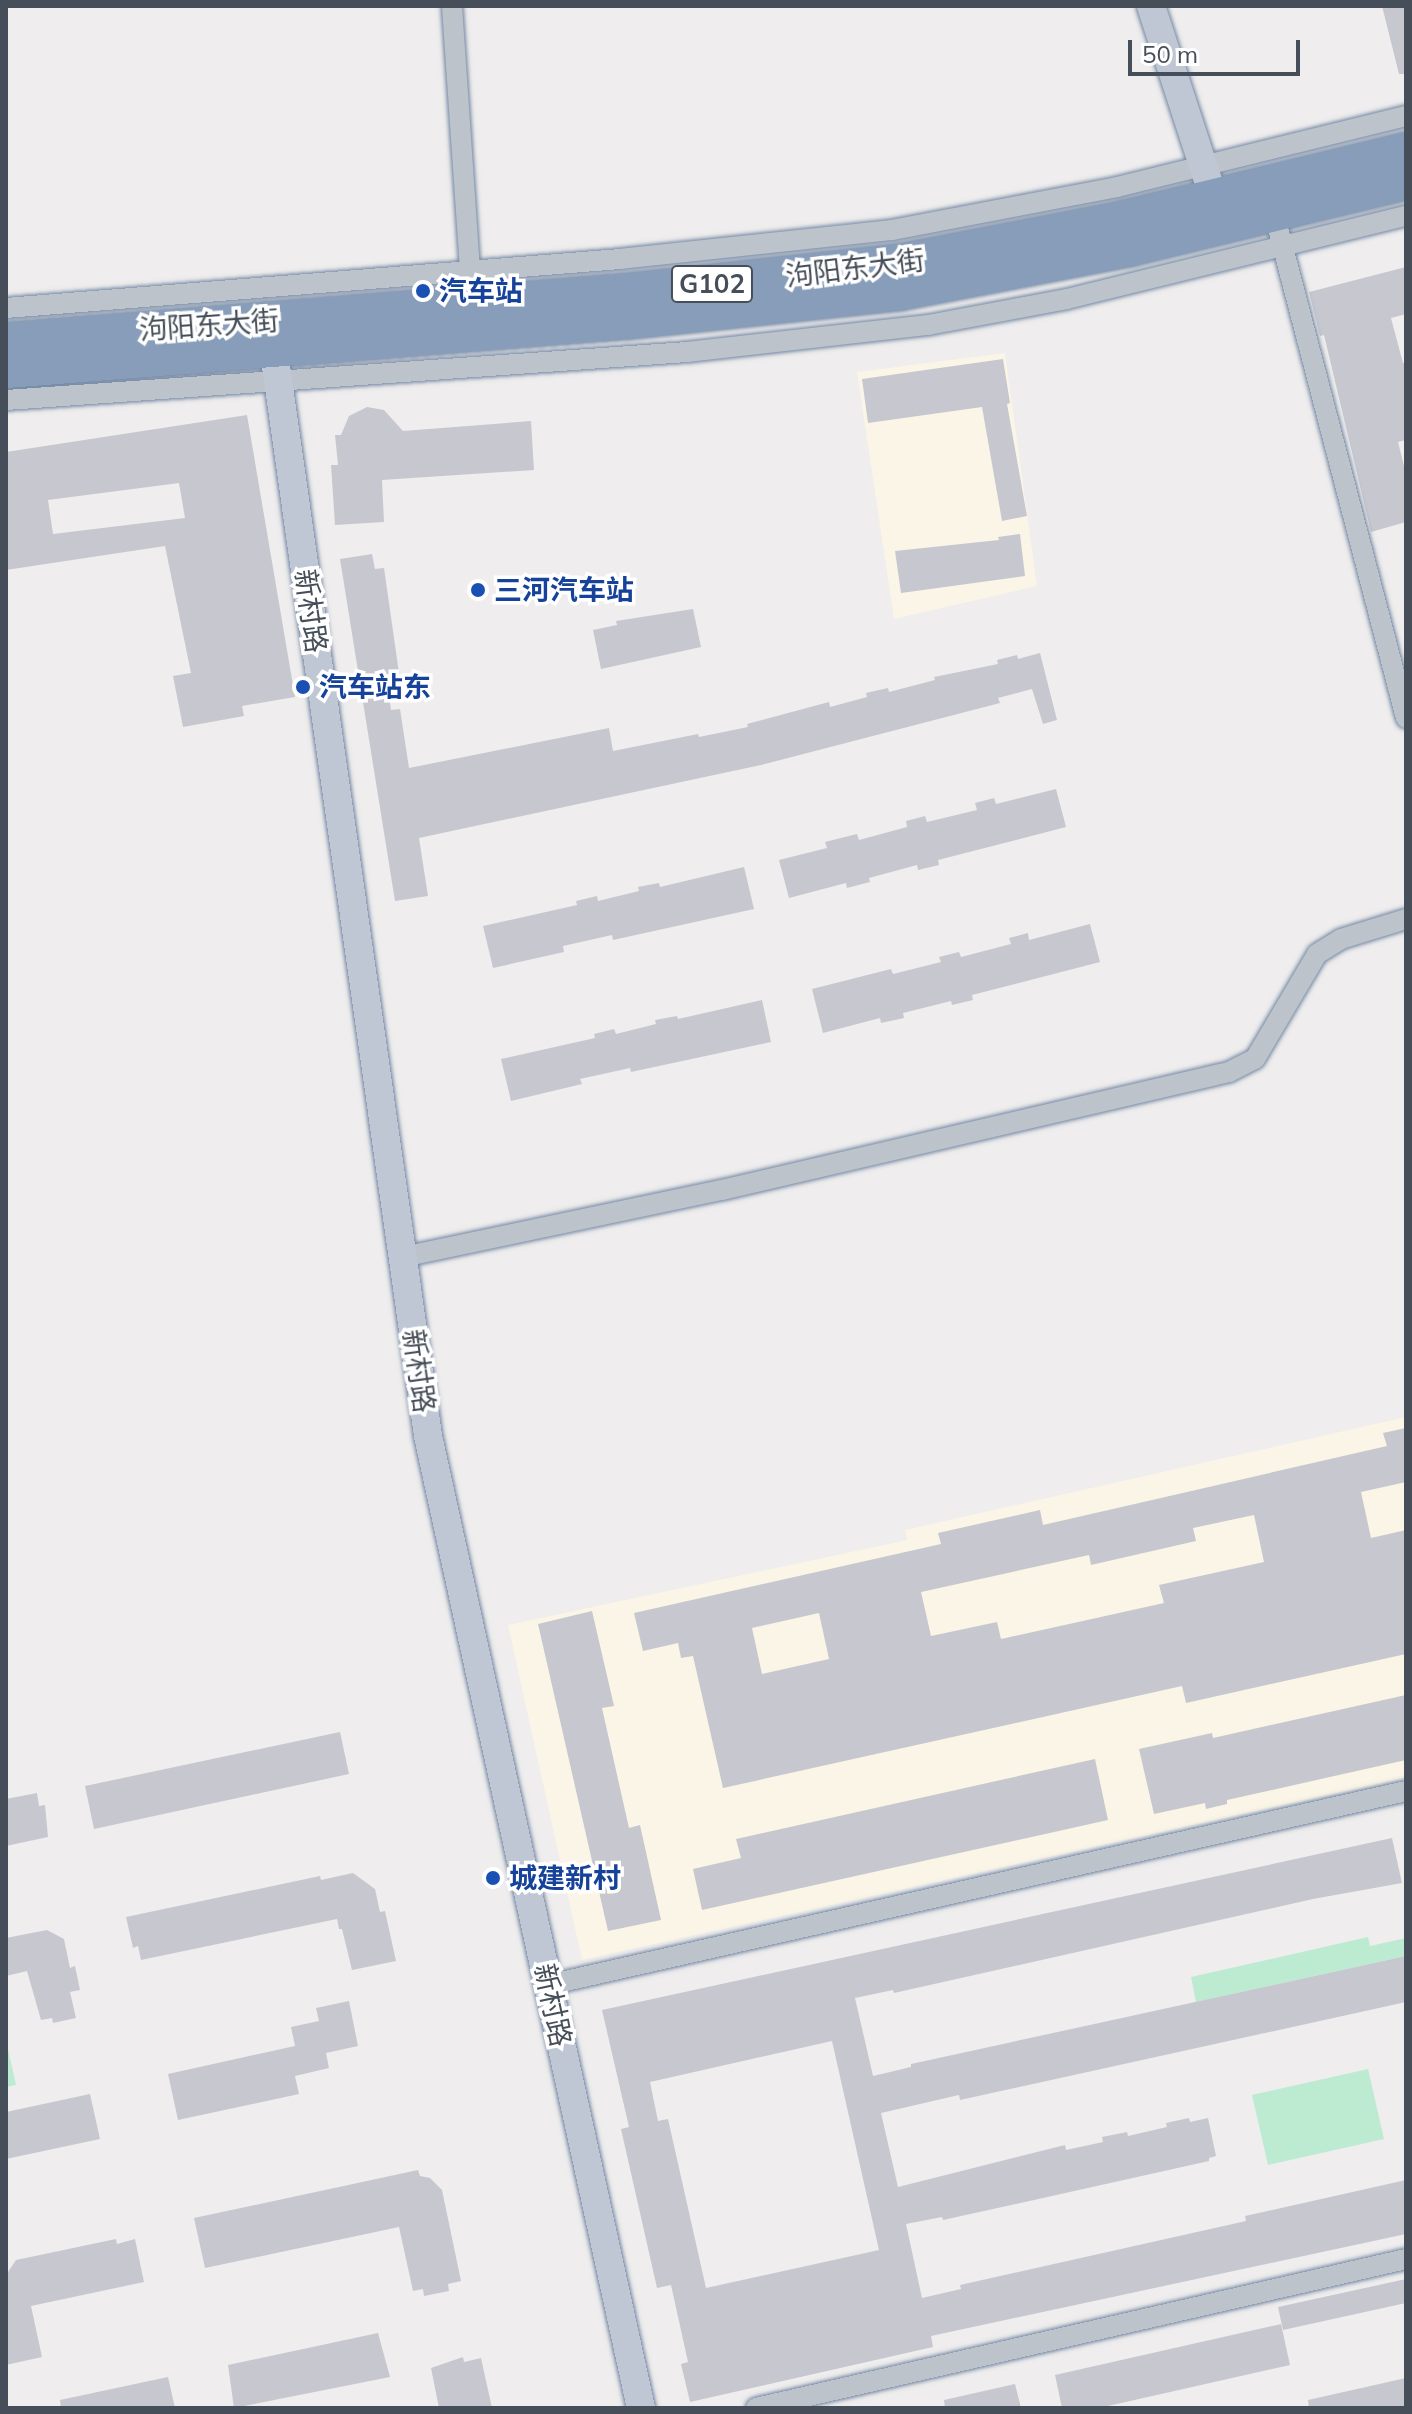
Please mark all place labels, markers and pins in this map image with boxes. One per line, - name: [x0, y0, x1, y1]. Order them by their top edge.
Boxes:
- place label: 汽车站: [439, 274, 523, 308]
- marker: 汽车站: [414, 282, 432, 300]
- place label: 三河汽车站: [494, 573, 634, 607]
- marker: 三河汽车站: [469, 581, 487, 599]
- place label: 汽车站东: [319, 670, 431, 704]
- marker: 汽车站东: [294, 678, 312, 696]
- place label: 城建新村: [509, 1861, 621, 1895]
- marker: 城建新村: [484, 1869, 502, 1887]

